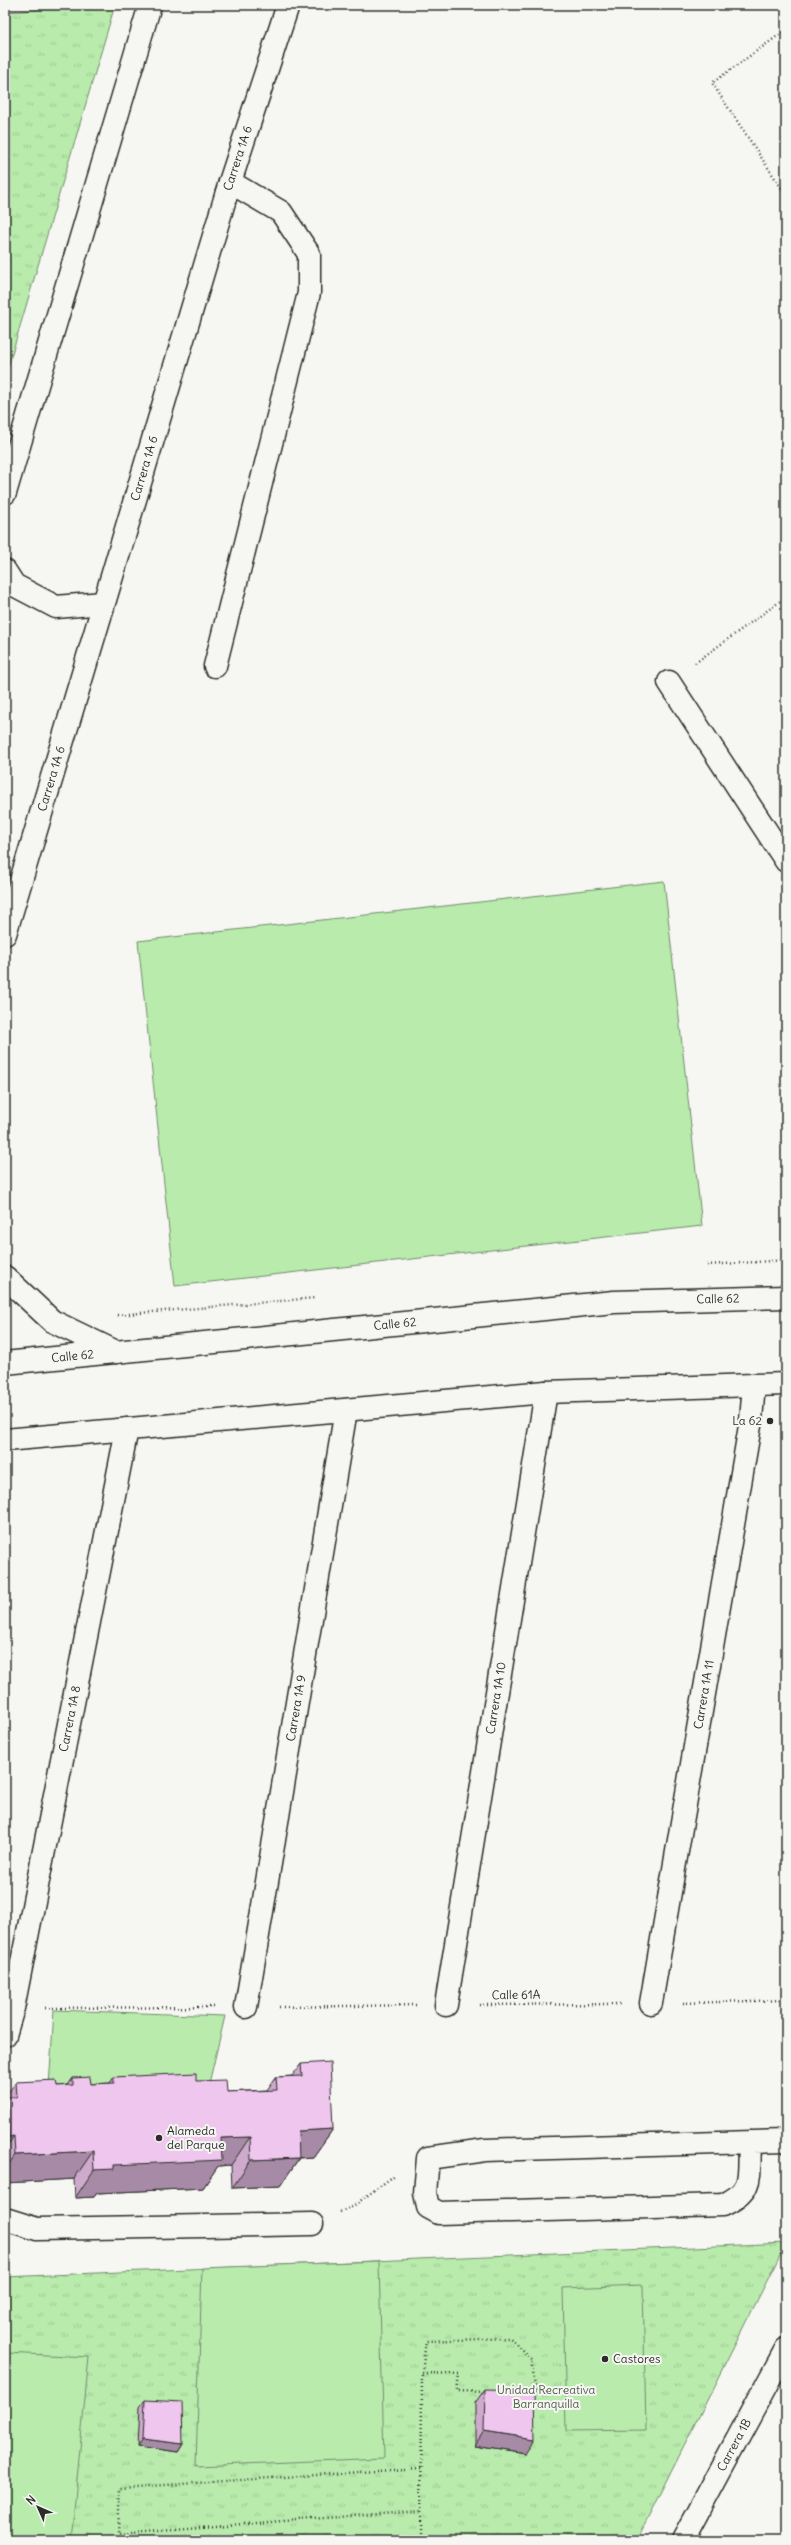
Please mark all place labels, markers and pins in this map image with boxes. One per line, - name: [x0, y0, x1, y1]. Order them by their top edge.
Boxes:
- place label: La 62: [732, 1413, 762, 1428]
- marker: La 62: [765, 1416, 775, 1426]
- place label: Alameda del Parque: [167, 2123, 225, 2152]
- marker: Alameda del Parque: [154, 2133, 164, 2143]
- place label: Castores: [613, 2351, 660, 2366]
- marker: Castores: [600, 2354, 610, 2364]

